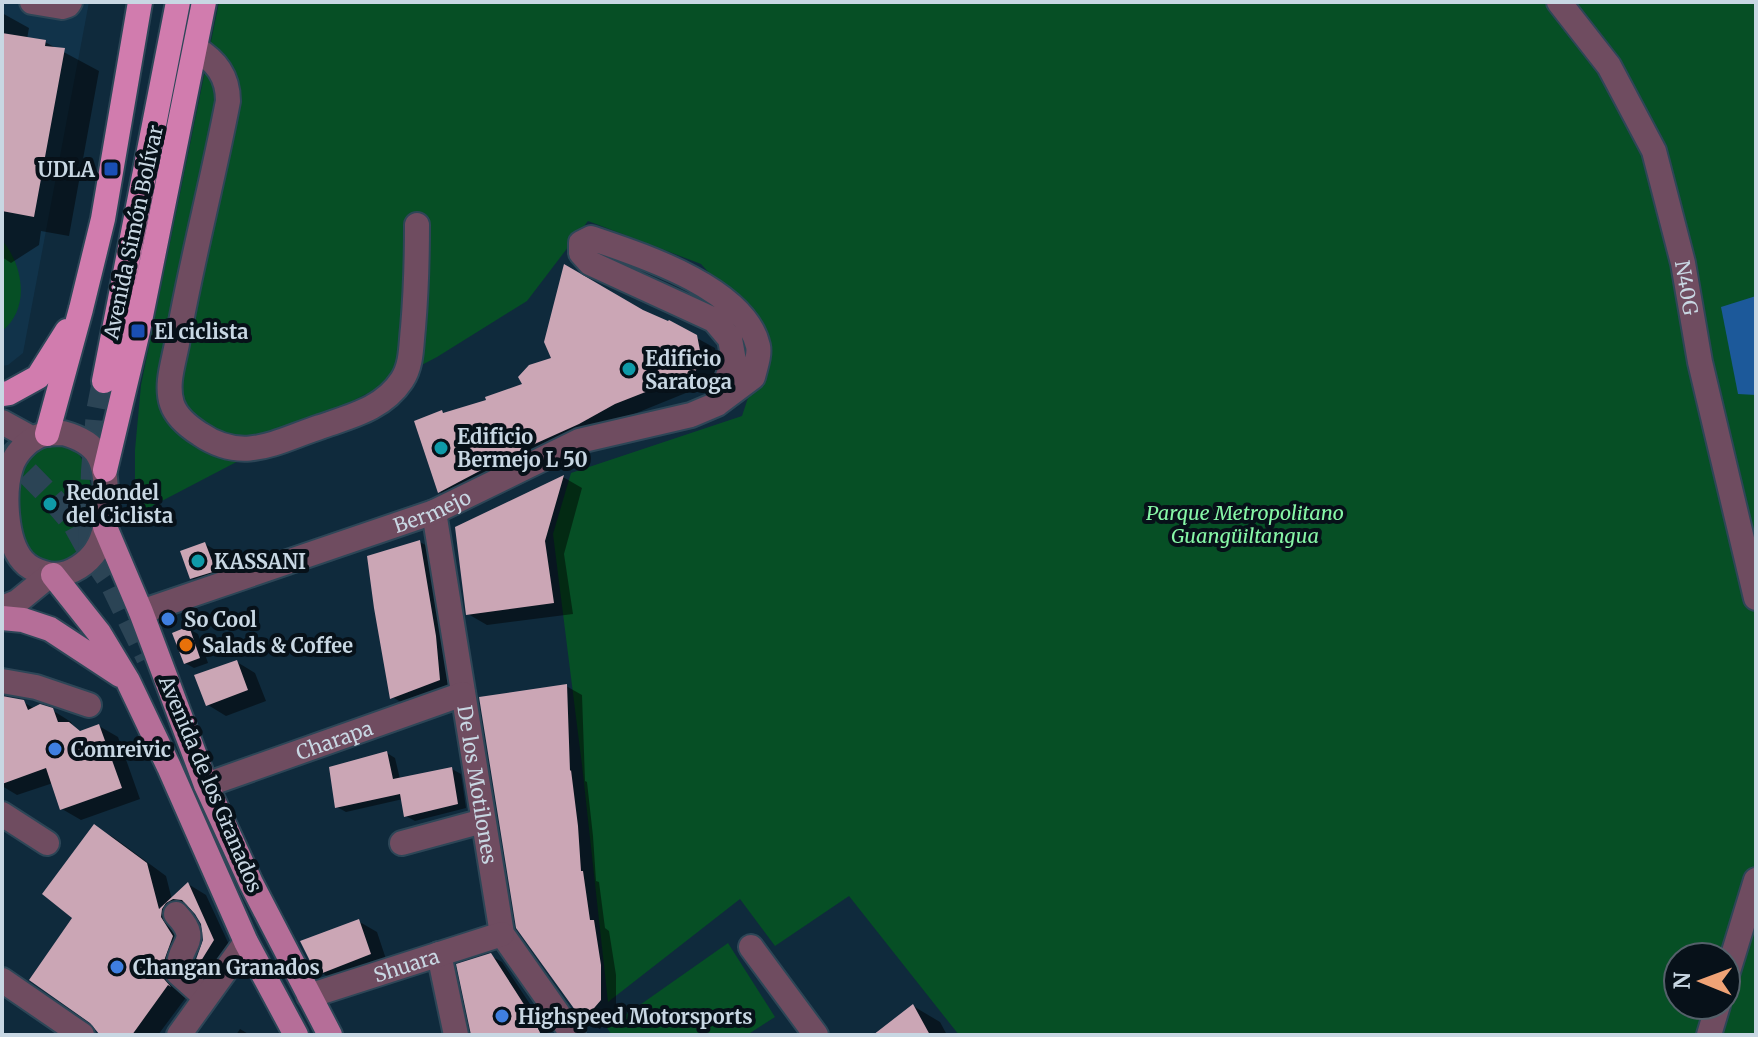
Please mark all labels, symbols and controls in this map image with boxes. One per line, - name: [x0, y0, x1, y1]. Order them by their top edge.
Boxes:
- street label: Avenida Simón Bolívar: [98, 123, 168, 342]
- place label: UDLA: [38, 157, 96, 182]
- marker: UDLA: [102, 160, 120, 178]
- street label: N40G: [1670, 258, 1704, 317]
- place label: El ciclista: [154, 319, 248, 344]
- marker: El ciclista: [129, 322, 147, 340]
- place label: Edificio Saratoga: [645, 346, 732, 394]
- marker: Edificio Saratoga: [620, 360, 638, 378]
- place label: Edificio Bermejo L 50: [457, 424, 588, 472]
- marker: Edificio Bermejo L 50: [432, 439, 450, 457]
- place label: Redondel del Ciclista: [66, 480, 173, 528]
- street label: Bermejo: [390, 483, 475, 537]
- marker: Redondel del Ciclista: [41, 495, 59, 513]
- park label: Parque Metropolitano Guangüiltangua: [1146, 500, 1344, 548]
- place label: KASSANI: [214, 549, 306, 574]
- marker: KASSANI: [189, 552, 207, 570]
- place label: So Cool: [184, 607, 257, 632]
- marker: So Cool: [159, 610, 177, 628]
- place label: Salads & Coffee: [202, 633, 353, 658]
- marker: Salads & Coffee: [177, 636, 195, 654]
- street label: Avenida de los Granados: [154, 671, 268, 896]
- street label: De los Motilones: [453, 703, 503, 866]
- street label: Charapa: [293, 714, 376, 765]
- place label: Comreivic: [71, 737, 171, 762]
- marker: Comreivic: [46, 740, 64, 758]
- north arrow: [1662, 941, 1742, 1021]
- street label: Shuara: [370, 943, 442, 987]
- place label: Changan Granados: [133, 955, 320, 980]
- marker: Changan Granados: [108, 958, 126, 976]
- text: N: [1668, 971, 1696, 990]
- place label: Highspeed Motorsports: [518, 1004, 752, 1029]
- marker: Highspeed Motorsports: [493, 1007, 511, 1025]

